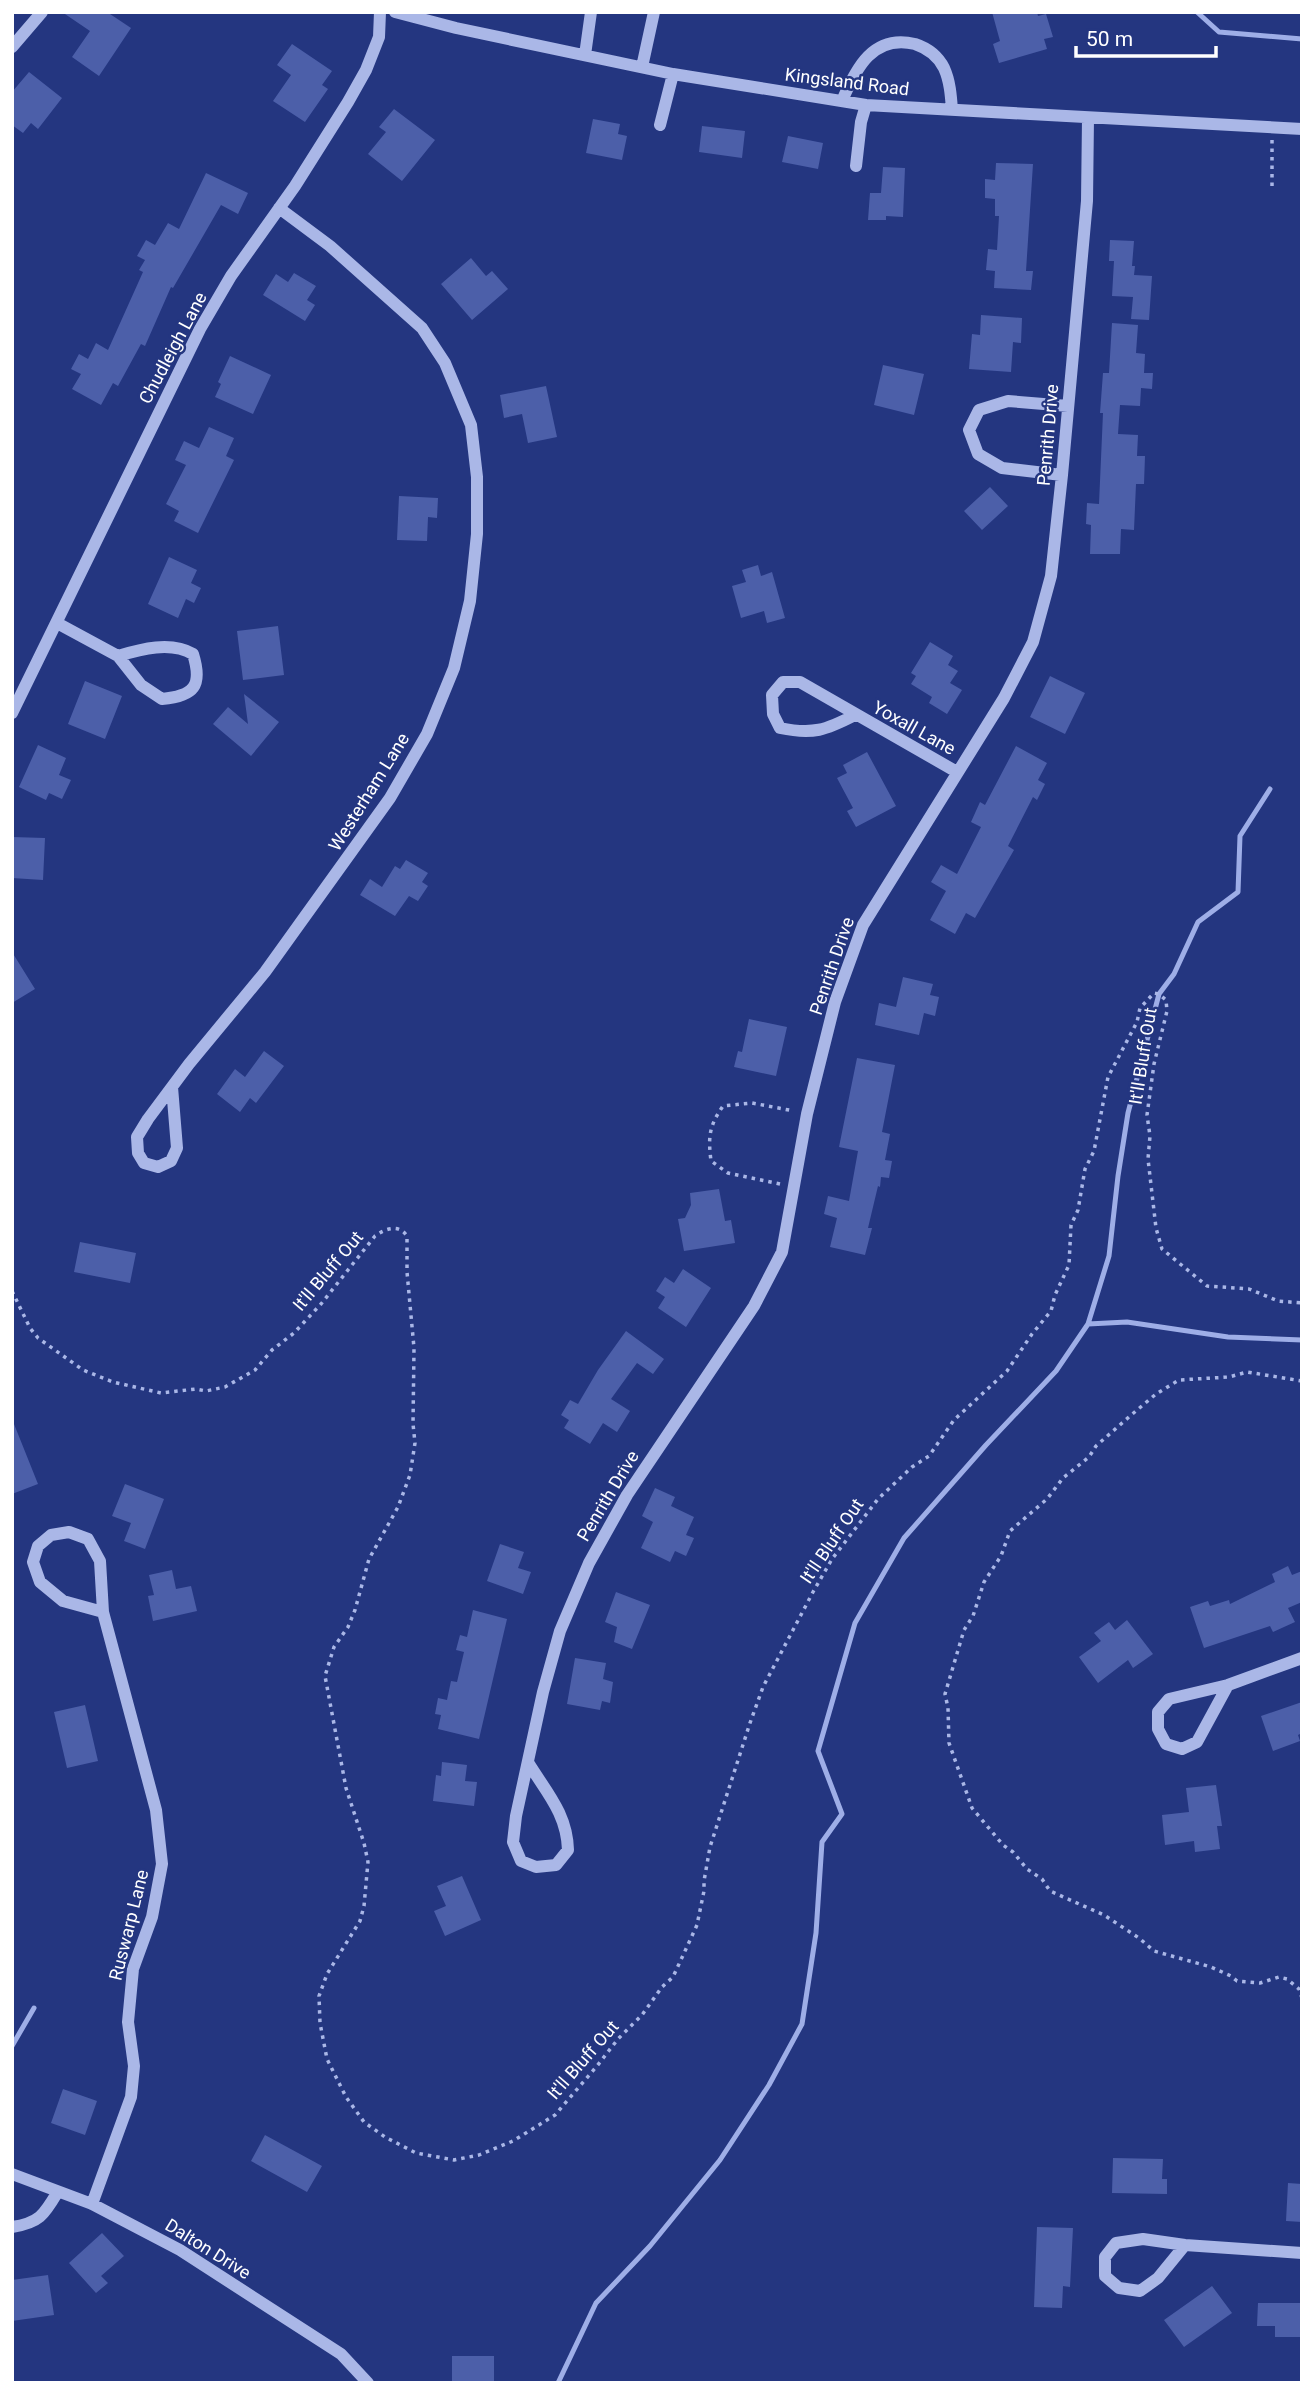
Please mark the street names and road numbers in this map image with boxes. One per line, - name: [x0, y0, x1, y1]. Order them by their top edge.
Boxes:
- street label: Kingsland Road: [784, 63, 910, 100]
- street label: Chudleigh Lane: [134, 288, 211, 407]
- street label: Penrith Drive: [1033, 383, 1062, 487]
- street label: Yoxall Lane: [869, 696, 959, 759]
- street label: Westerham Lane: [324, 729, 413, 855]
- street label: Penrith Drive: [805, 914, 858, 1017]
- street label: It'll Bluff Out: [1124, 1006, 1161, 1106]
- street label: It'll Bluff Out: [288, 1226, 367, 1315]
- street label: Penrith Drive: [572, 1447, 643, 1545]
- street label: It'll Bluff Out: [796, 1494, 868, 1587]
- street label: Ruswarp Lane: [105, 1867, 152, 1982]
- street label: It'll Bluff Out: [543, 2016, 623, 2103]
- street label: Dalton Drive: [162, 2214, 255, 2283]

